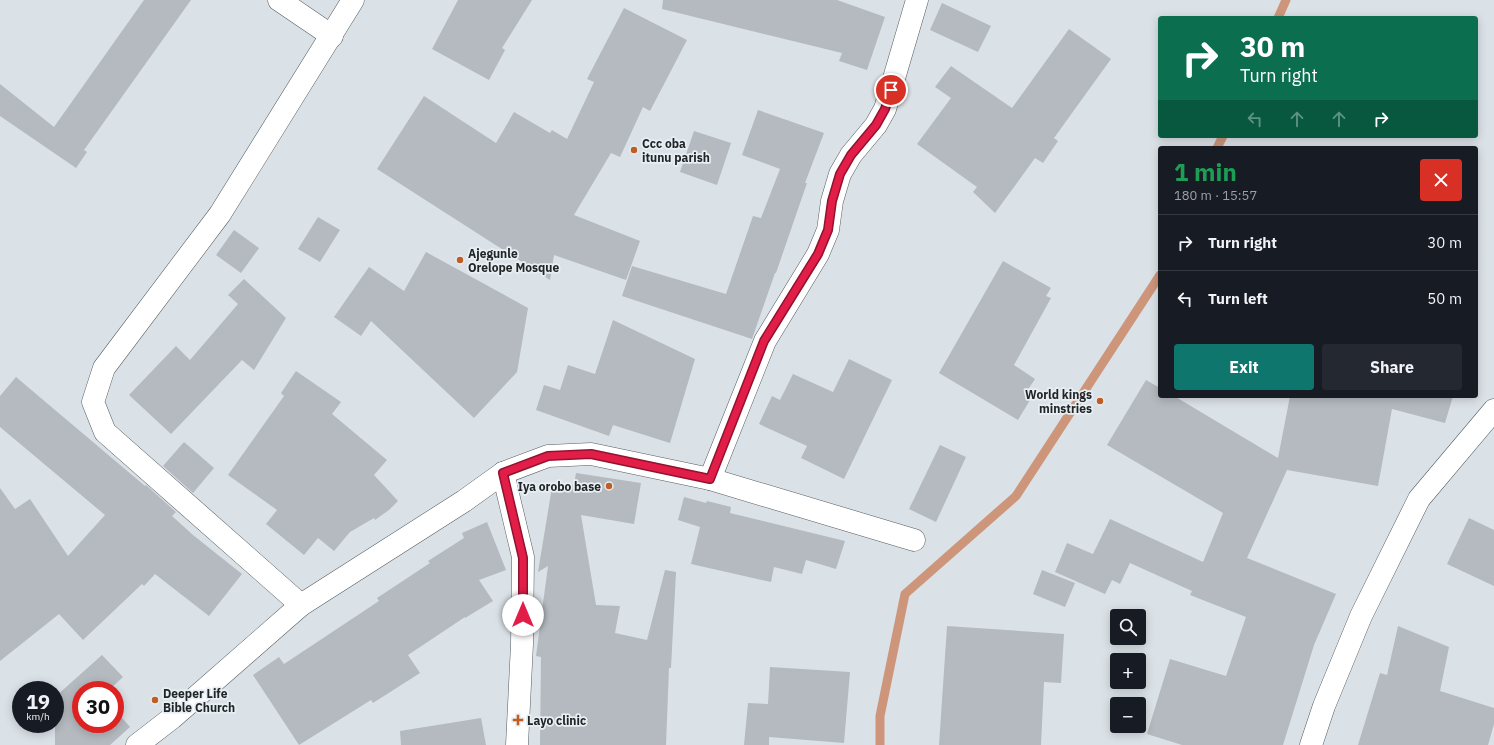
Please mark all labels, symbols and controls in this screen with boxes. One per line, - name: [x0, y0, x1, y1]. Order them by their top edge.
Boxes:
- text: 30 m: [1240, 28, 1305, 65]
- icon: right: [1174, 32, 1226, 84]
- text: Turn right: [1240, 64, 1318, 87]
- pin: [874, 73, 908, 107]
- icon: arrive: [880, 79, 902, 101]
- icon: left: [1244, 108, 1266, 130]
- icon: ahead: [1286, 108, 1308, 130]
- icon: ahead: [1328, 108, 1350, 130]
- icon: right: [1370, 108, 1392, 130]
- place label: Ccc oba itunu parish: [642, 136, 710, 165]
- marker: Ccc oba itunu parish: [629, 145, 639, 155]
- text: 1 min: [1174, 156, 1237, 188]
- button: close: [1420, 159, 1462, 201]
- text: 180 m · 15:57: [1174, 187, 1257, 204]
- icon: right: [1174, 232, 1196, 254]
- text: Turn right: [1208, 233, 1277, 252]
- text: 30 m: [1427, 233, 1462, 252]
- place label: Ajegunle Orelope Mosque: [468, 246, 559, 275]
- marker: Ajegunle Orelope Mosque: [455, 255, 465, 265]
- icon: left: [1174, 288, 1196, 310]
- text: Turn left: [1208, 289, 1268, 308]
- text: 50 m: [1427, 289, 1462, 308]
- button: Exit: [1174, 344, 1314, 390]
- button: Share: [1322, 344, 1462, 390]
- place label: World kings minstries: [1025, 387, 1092, 416]
- marker: World kings minstries: [1095, 396, 1105, 406]
- place label: Iya orobo base: [518, 479, 601, 494]
- marker: Iya orobo base: [604, 481, 614, 491]
- position arrow: [502, 594, 544, 636]
- map controls: [1110, 609, 1146, 733]
- button: search: [1110, 609, 1146, 645]
- button: +: [1110, 653, 1146, 689]
- speed limit sign: 30: [72, 681, 124, 733]
- place label: Deeper Life Bible Church: [163, 686, 235, 715]
- text: 19: [26, 688, 50, 715]
- marker: Deeper Life Bible Church: [150, 695, 160, 705]
- button: −: [1110, 697, 1146, 733]
- text: km/h: [26, 710, 50, 723]
- place label: Layo clinic: [527, 713, 586, 728]
- marker: Layo clinic: [512, 714, 524, 726]

